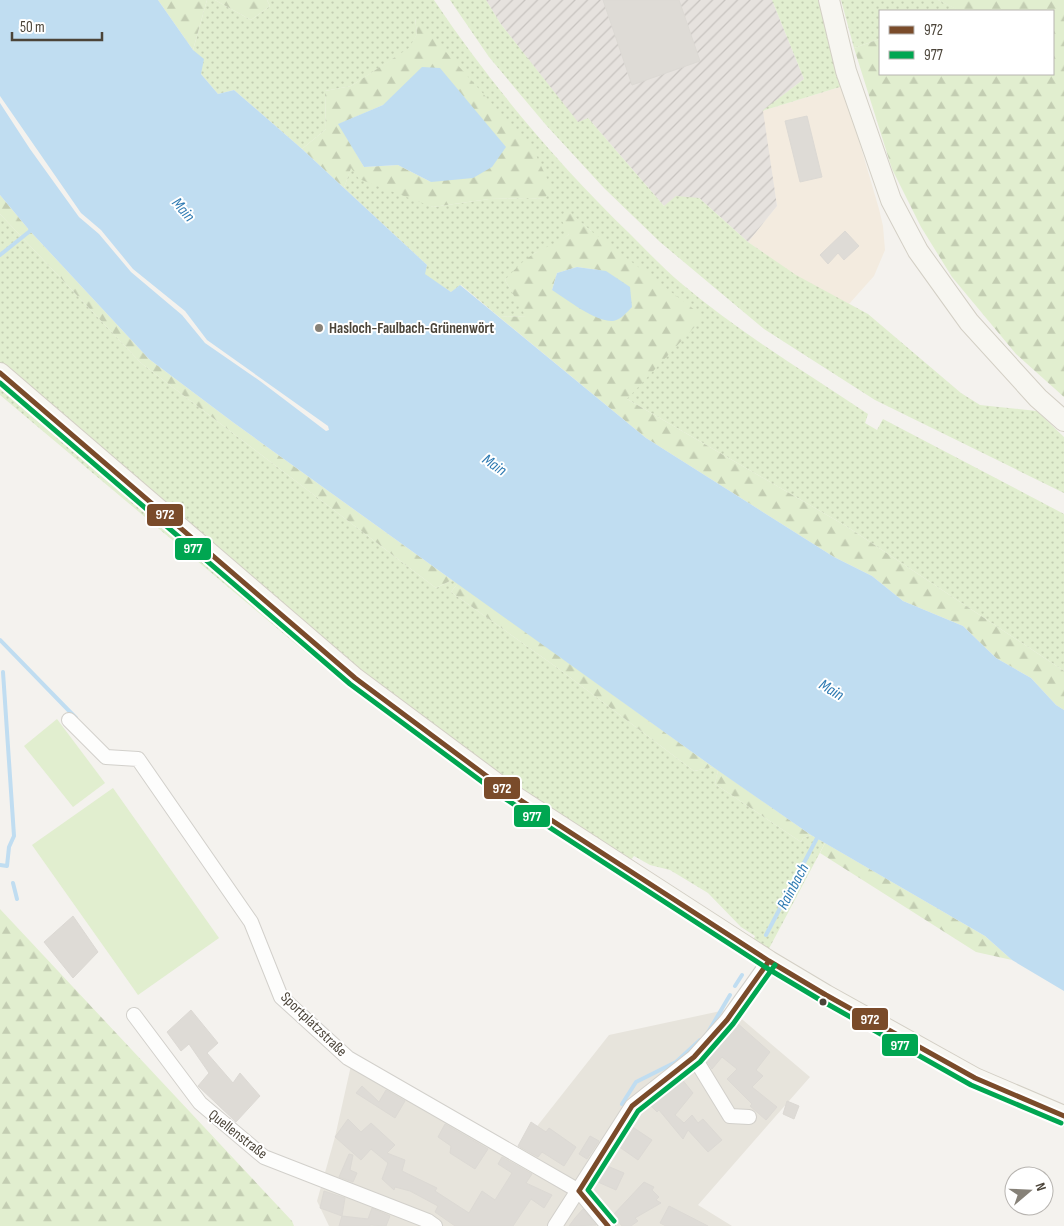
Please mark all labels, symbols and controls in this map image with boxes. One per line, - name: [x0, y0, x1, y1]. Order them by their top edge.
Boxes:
- scale bar: [12, 10, 102, 42]
- legend: [879, 10, 1054, 75]
- text: 50 m: [20, 18, 45, 37]
- text: 972: [924, 21, 943, 40]
- text: 977: [924, 46, 943, 65]
- water label: Main: [167, 194, 199, 226]
- place label: Hasloch-Faulbach-Grünenwört: [329, 319, 494, 338]
- marker: Hasloch-Faulbach-Grünenwört: [313, 322, 325, 334]
- water label: Main: [478, 450, 510, 480]
- line badge: 972: [146, 503, 184, 527]
- text: 972: [156, 506, 174, 523]
- line badge: 977: [174, 537, 212, 561]
- text: 977: [184, 540, 203, 557]
- water label: Main: [815, 676, 847, 705]
- line badge: 972: [483, 776, 521, 800]
- text: 972: [493, 780, 511, 797]
- line badge: 977: [513, 804, 551, 828]
- text: 977: [523, 808, 542, 825]
- water label: Rainbach: [773, 860, 813, 913]
- street label: Sportplatzstraße: [277, 988, 351, 1061]
- unlabelled marker: [818, 997, 828, 1007]
- line badge: 972: [851, 1007, 889, 1031]
- text: 972: [861, 1011, 879, 1028]
- line badge: 977: [881, 1033, 919, 1057]
- text: 977: [891, 1037, 910, 1054]
- street label: Quellenstraße: [204, 1105, 271, 1163]
- north arrow: [1004, 1166, 1054, 1216]
- text: N: [1032, 1181, 1050, 1193]

